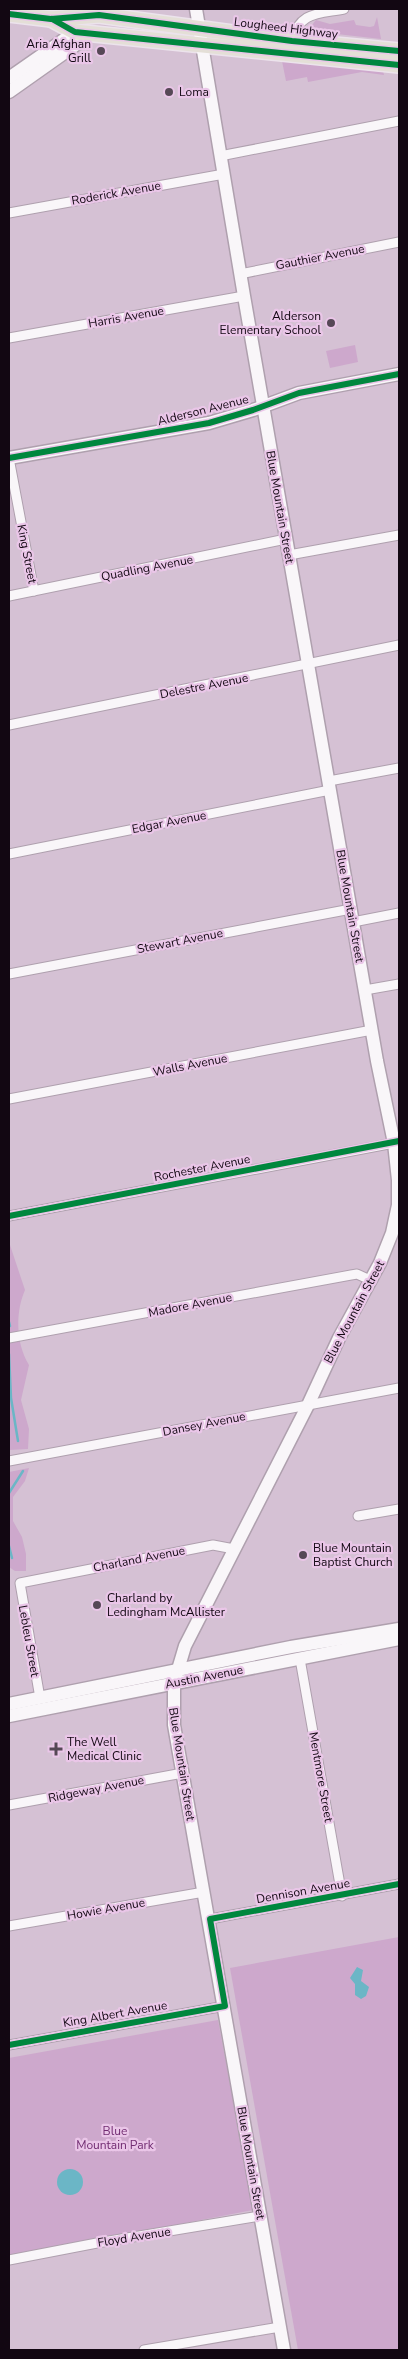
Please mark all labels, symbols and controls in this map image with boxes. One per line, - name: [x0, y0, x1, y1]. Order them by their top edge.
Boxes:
- street label: Lougheed Highway: [233, 14, 340, 42]
- place label: Aria Afghan Grill: [26, 36, 91, 66]
- marker: Aria Afghan Grill: [95, 45, 107, 57]
- place label: Loma: [179, 84, 209, 100]
- marker: Loma: [163, 86, 175, 98]
- street label: Roderick Avenue: [70, 177, 162, 209]
- street label: Gauthier Avenue: [274, 241, 366, 273]
- street label: Harris Avenue: [87, 302, 165, 332]
- place label: Alderson Elementary School: [220, 308, 321, 338]
- marker: Alderson Elementary School: [325, 317, 337, 329]
- street label: Alderson Avenue: [156, 391, 250, 429]
- street label: Blue Mountain Street: [262, 449, 298, 565]
- street label: King Street: [13, 523, 41, 586]
- street label: Quadling Avenue: [100, 551, 194, 585]
- street label: Delestre Avenue: [158, 670, 250, 702]
- street label: Edgar Avenue: [130, 807, 208, 837]
- street label: Blue Mountain Street: [332, 848, 368, 964]
- street label: Stewart Avenue: [136, 925, 224, 957]
- street label: Walls Avenue: [151, 1050, 229, 1080]
- street label: Rochester Avenue: [152, 1151, 252, 1185]
- street label: Blue Mountain Street: [320, 1257, 388, 1366]
- street label: Madore Avenue: [147, 1289, 233, 1321]
- street label: Dansey Avenue: [161, 1408, 247, 1440]
- place label: Blue Mountain Baptist Church: [313, 1540, 393, 1570]
- street label: Charland Avenue: [92, 1542, 186, 1576]
- marker: Blue Mountain Baptist Church: [297, 1549, 309, 1561]
- place label: Charland by Ledingham McAllister: [107, 1590, 226, 1620]
- marker: Charland by Ledingham McAllister: [91, 1599, 103, 1611]
- street label: Lebleu Street: [15, 1604, 43, 1679]
- street label: Austin Avenue: [164, 1662, 244, 1692]
- street label: Blue Mountain Street: [165, 1706, 199, 1822]
- street label: Mentmore Street: [305, 1731, 337, 1824]
- place label: The Well Medical Clinic: [67, 1734, 142, 1764]
- marker: The Well Medical Clinic: [49, 1742, 63, 1756]
- street label: Ridgeway Avenue: [47, 1772, 145, 1806]
- street label: Dennison Avenue: [255, 1875, 351, 1907]
- street label: Howie Avenue: [66, 1894, 146, 1924]
- street label: King Albert Avenue: [62, 1997, 168, 2031]
- street label: Blue Mountain Street: [233, 2105, 269, 2221]
- park label: Blue Mountain Park: [76, 2123, 155, 2153]
- street label: Floyd Avenue: [96, 2223, 172, 2251]

